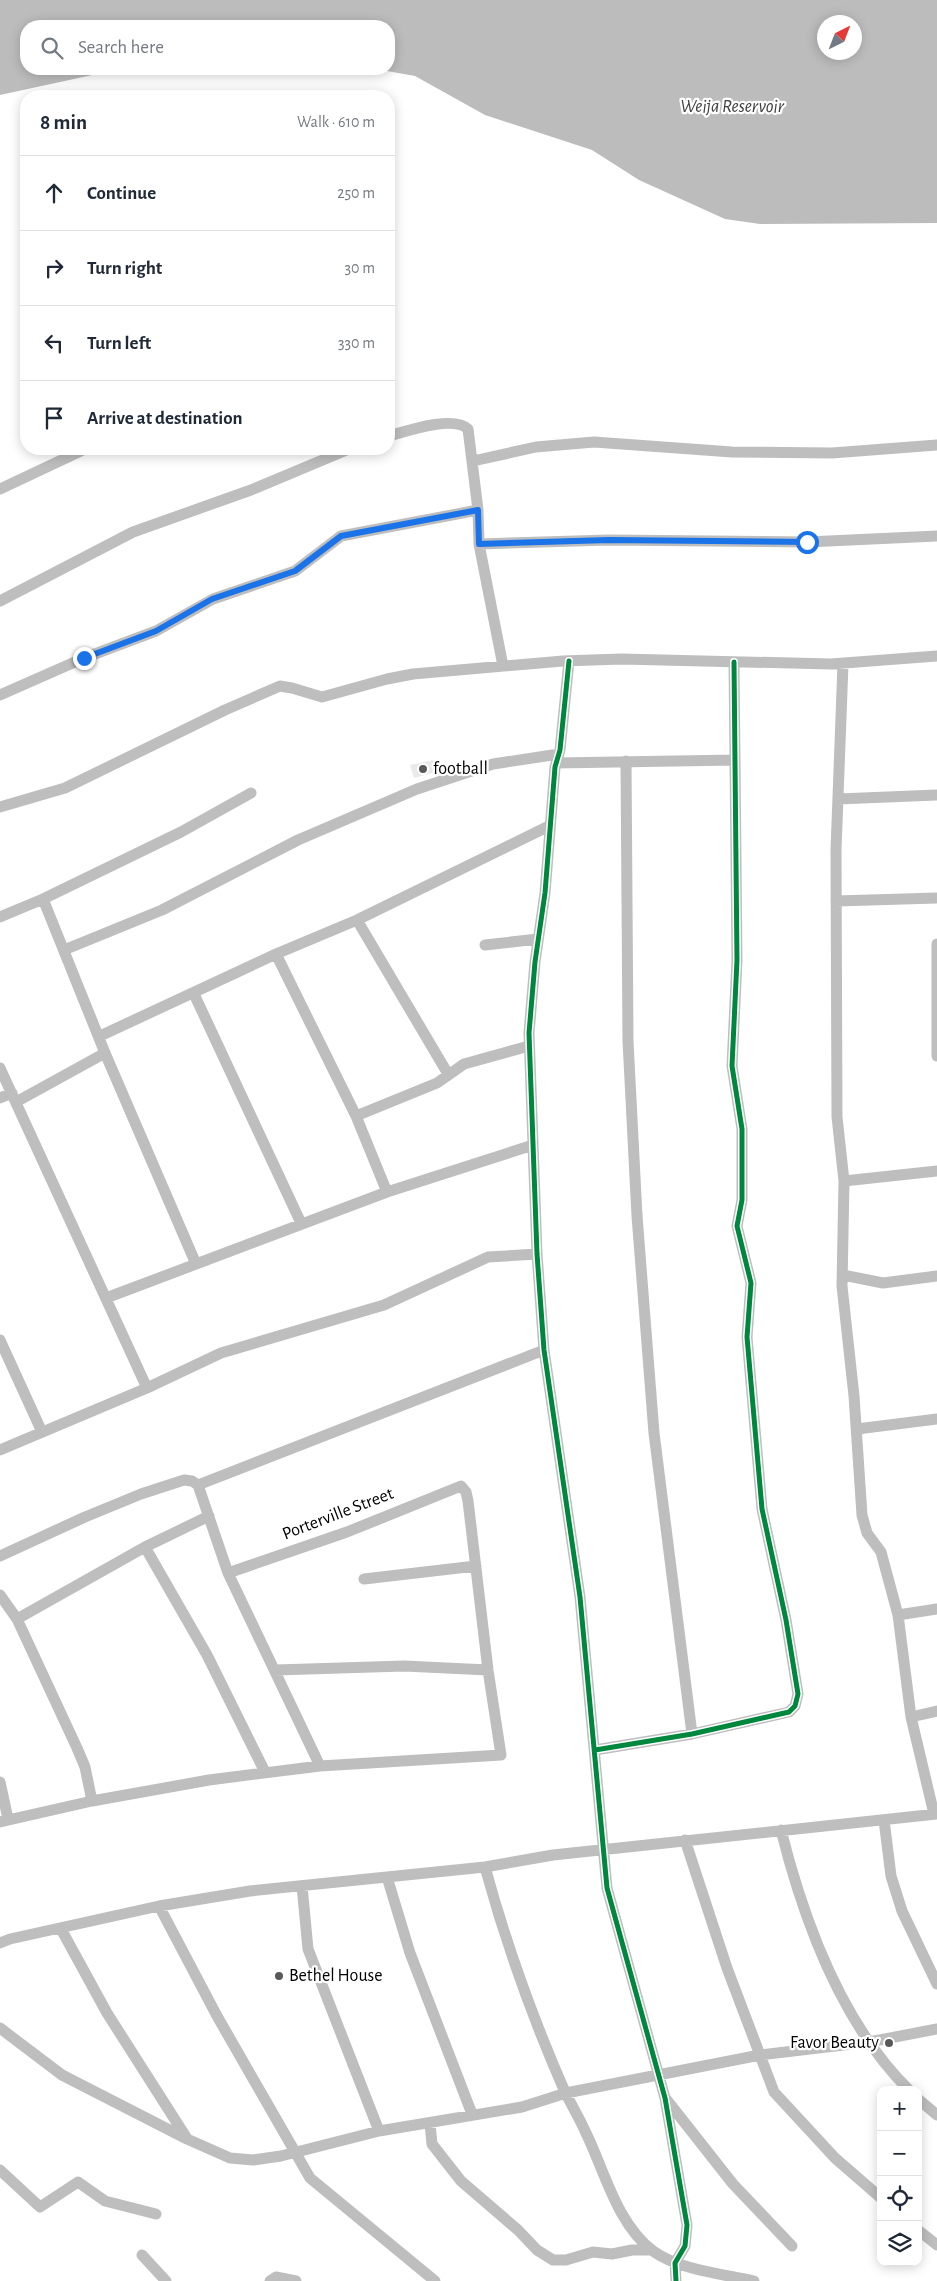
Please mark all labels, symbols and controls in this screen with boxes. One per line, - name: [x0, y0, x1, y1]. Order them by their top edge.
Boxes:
- north arrow: [817, 15, 862, 60]
- search box: [20, 20, 395, 75]
- icon: search: [38, 34, 66, 62]
- text: Search here: [78, 38, 164, 57]
- water label: Weija Reservoir: [680, 97, 785, 116]
- text: 8 min: [40, 112, 87, 133]
- text: Walk · 610 m: [297, 114, 375, 130]
- icon: ahead: [40, 179, 68, 207]
- text: Continue: [87, 184, 156, 203]
- text: 250 m: [337, 185, 375, 201]
- icon: right: [40, 254, 68, 282]
- text: Turn right: [87, 259, 162, 278]
- text: 30 m: [345, 260, 375, 276]
- icon: left: [40, 329, 68, 357]
- text: Turn left: [87, 334, 151, 353]
- text: 330 m: [338, 335, 375, 351]
- icon: arrive: [40, 404, 68, 432]
- text: Arrive at destination: [87, 409, 243, 428]
- route start: [796, 531, 819, 554]
- route end: [73, 647, 96, 670]
- place label: football: [433, 760, 488, 778]
- marker: football: [417, 763, 429, 775]
- street label: Porterville Street: [280, 1484, 396, 1543]
- place label: Bethel House: [289, 1967, 383, 1985]
- marker: Bethel House: [273, 1970, 285, 1982]
- place label: Favor Beauty: [790, 2034, 879, 2052]
- marker: Favor Beauty: [883, 2037, 895, 2049]
- map controls: [877, 2086, 922, 2266]
- button: +: [877, 2086, 922, 2131]
- button: −: [877, 2131, 922, 2176]
- button: locate: [877, 2176, 922, 2221]
- button: layers: [877, 2221, 922, 2266]

